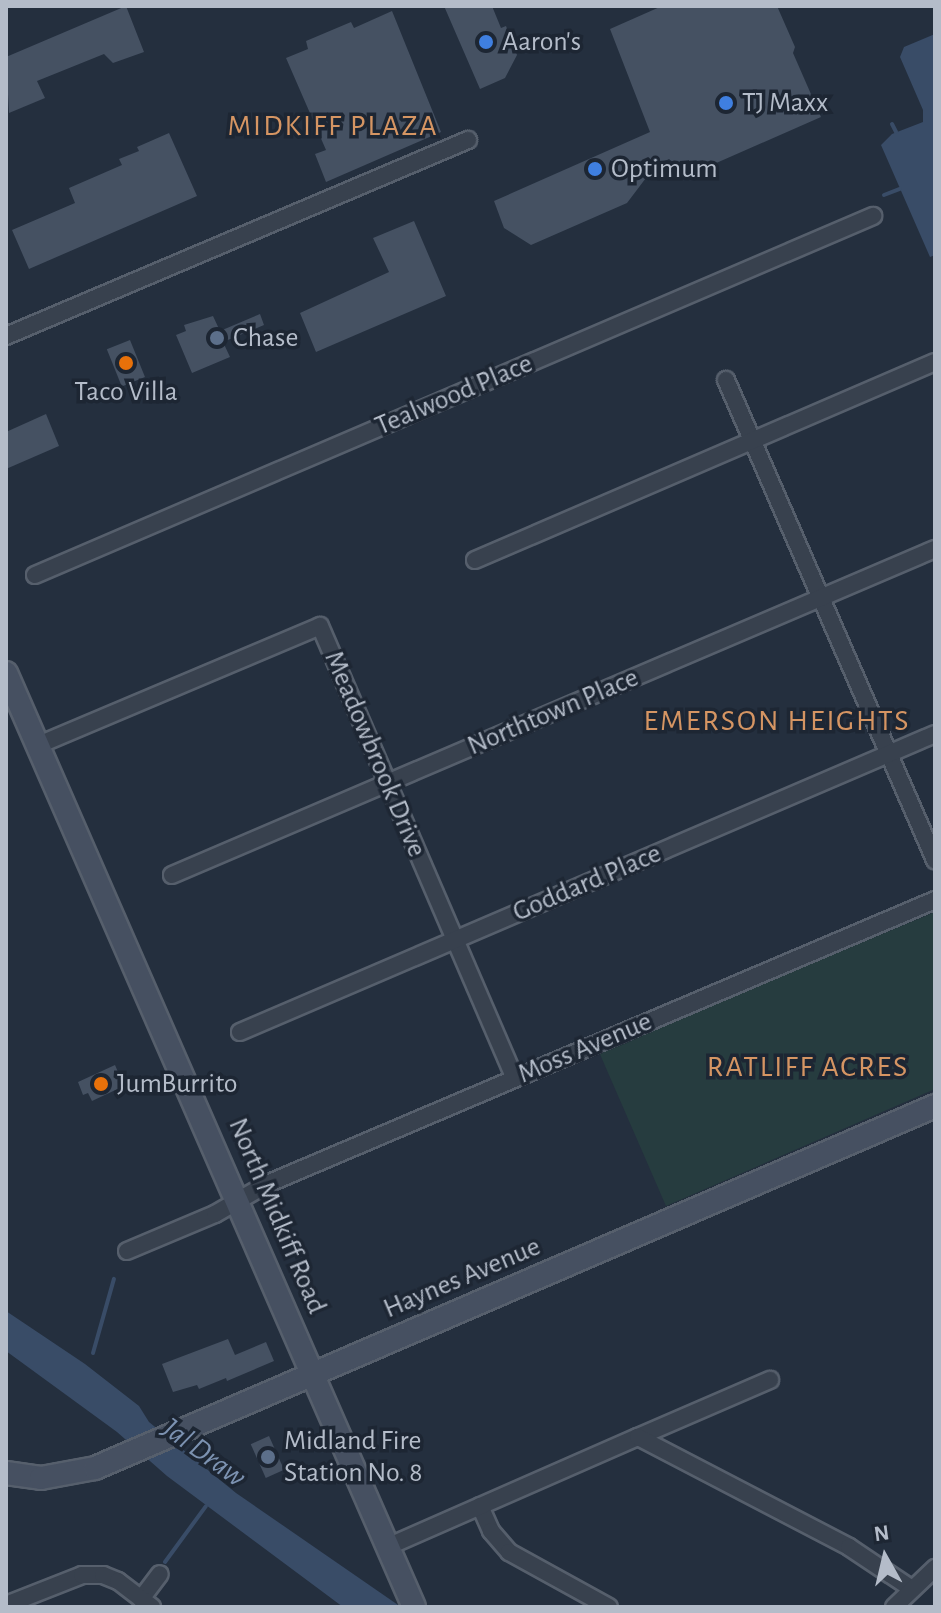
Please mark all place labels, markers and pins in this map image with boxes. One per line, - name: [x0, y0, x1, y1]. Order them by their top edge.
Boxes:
- place label: Aaron's: [502, 25, 581, 59]
- marker: Aaron's: [477, 33, 495, 51]
- place label: TJ Maxx: [742, 86, 828, 120]
- marker: TJ Maxx: [717, 94, 735, 112]
- place label: Optimum: [611, 152, 718, 186]
- marker: Optimum: [586, 160, 604, 178]
- place label: Chase: [233, 321, 298, 355]
- marker: Chase: [208, 329, 226, 347]
- marker: Taco Villa: [117, 354, 135, 372]
- place label: Taco Villa: [74, 375, 178, 409]
- place label: JumBurrito: [117, 1067, 237, 1101]
- marker: JumBurrito: [92, 1075, 110, 1093]
- place label: Midland Fire Station No. 8: [284, 1424, 423, 1490]
- marker: Midland Fire Station No. 8: [259, 1448, 277, 1466]

